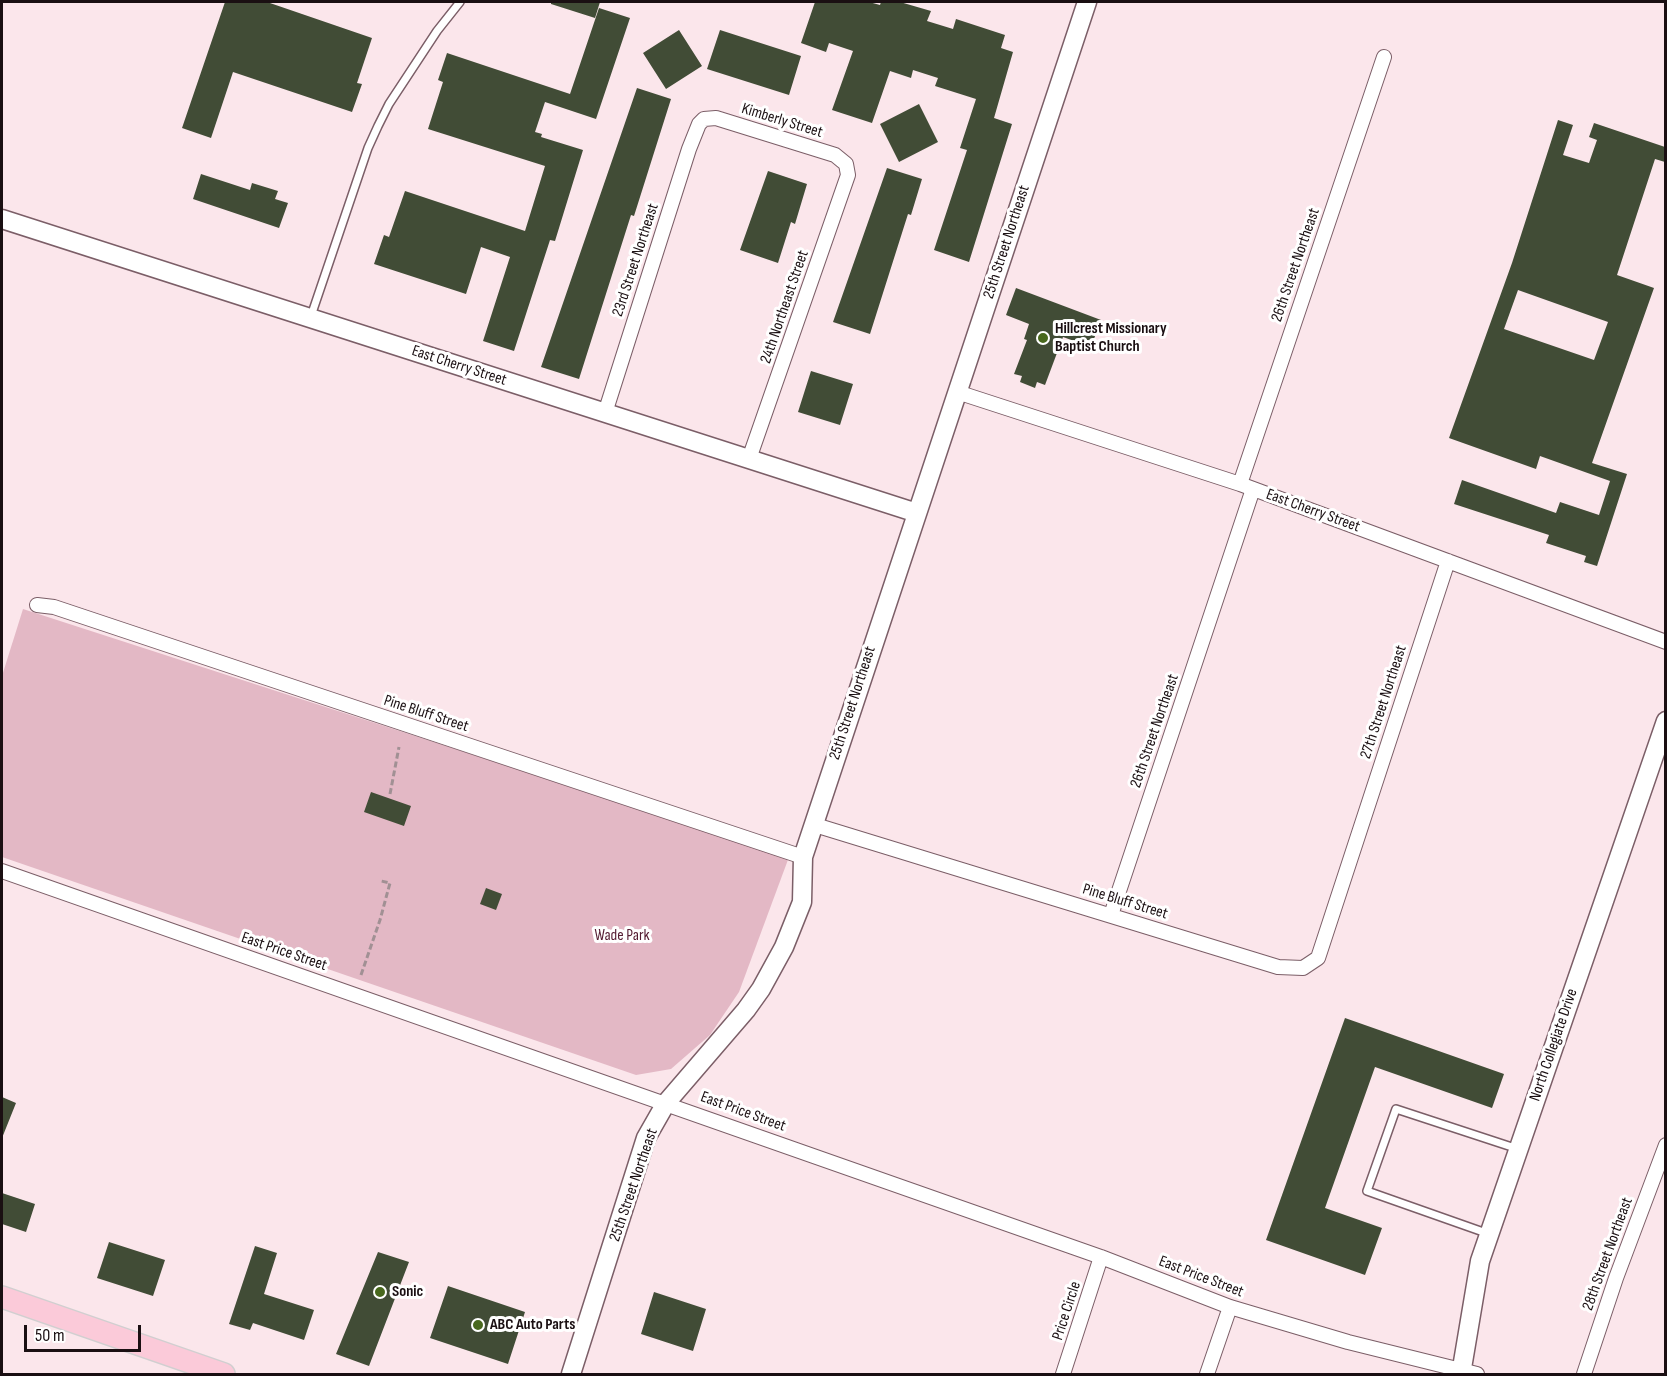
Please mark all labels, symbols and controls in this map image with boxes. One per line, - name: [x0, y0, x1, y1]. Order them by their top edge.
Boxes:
- street label: Kimberly Street: [739, 100, 825, 142]
- street label: 25th Street Northeast: [980, 183, 1034, 301]
- street label: 23rd Street Northeast: [609, 201, 663, 319]
- street label: 26th Street Northeast: [1268, 206, 1324, 324]
- street label: 24th Northeast Street: [757, 248, 813, 366]
- place label: Hillcrest Missionary Baptist Church: [1055, 319, 1167, 357]
- marker: Hillcrest Missionary Baptist Church: [1036, 331, 1050, 345]
- street label: East Cherry Street: [409, 342, 509, 390]
- street label: East Cherry Street: [1263, 485, 1363, 537]
- street label: 27th Street Northeast: [1357, 643, 1411, 761]
- street label: 25th Street Northeast: [826, 644, 880, 762]
- street label: 26th Street Northeast: [1127, 672, 1183, 790]
- street label: Pine Bluff Street: [381, 691, 471, 737]
- street label: Pine Bluff Street: [1080, 880, 1170, 924]
- park label: Wade Park: [594, 926, 650, 946]
- street label: East Price Street: [239, 928, 329, 976]
- street label: North Collegiate Drive: [1526, 986, 1582, 1104]
- street label: East Price Street: [698, 1088, 788, 1136]
- street label: 25th Street Northeast: [606, 1126, 662, 1244]
- street label: 28th Street Northeast: [1579, 1195, 1637, 1313]
- street label: East Price Street: [1156, 1252, 1246, 1302]
- street label: Price Circle: [1049, 1279, 1085, 1343]
- place label: Sonic: [392, 1282, 423, 1302]
- marker: Sonic: [373, 1285, 387, 1299]
- scale bar: [27, 1313, 144, 1351]
- place label: ABC Auto Parts: [490, 1315, 575, 1335]
- marker: ABC Auto Parts: [471, 1318, 485, 1332]
- text: 50 m: [35, 1325, 65, 1346]

